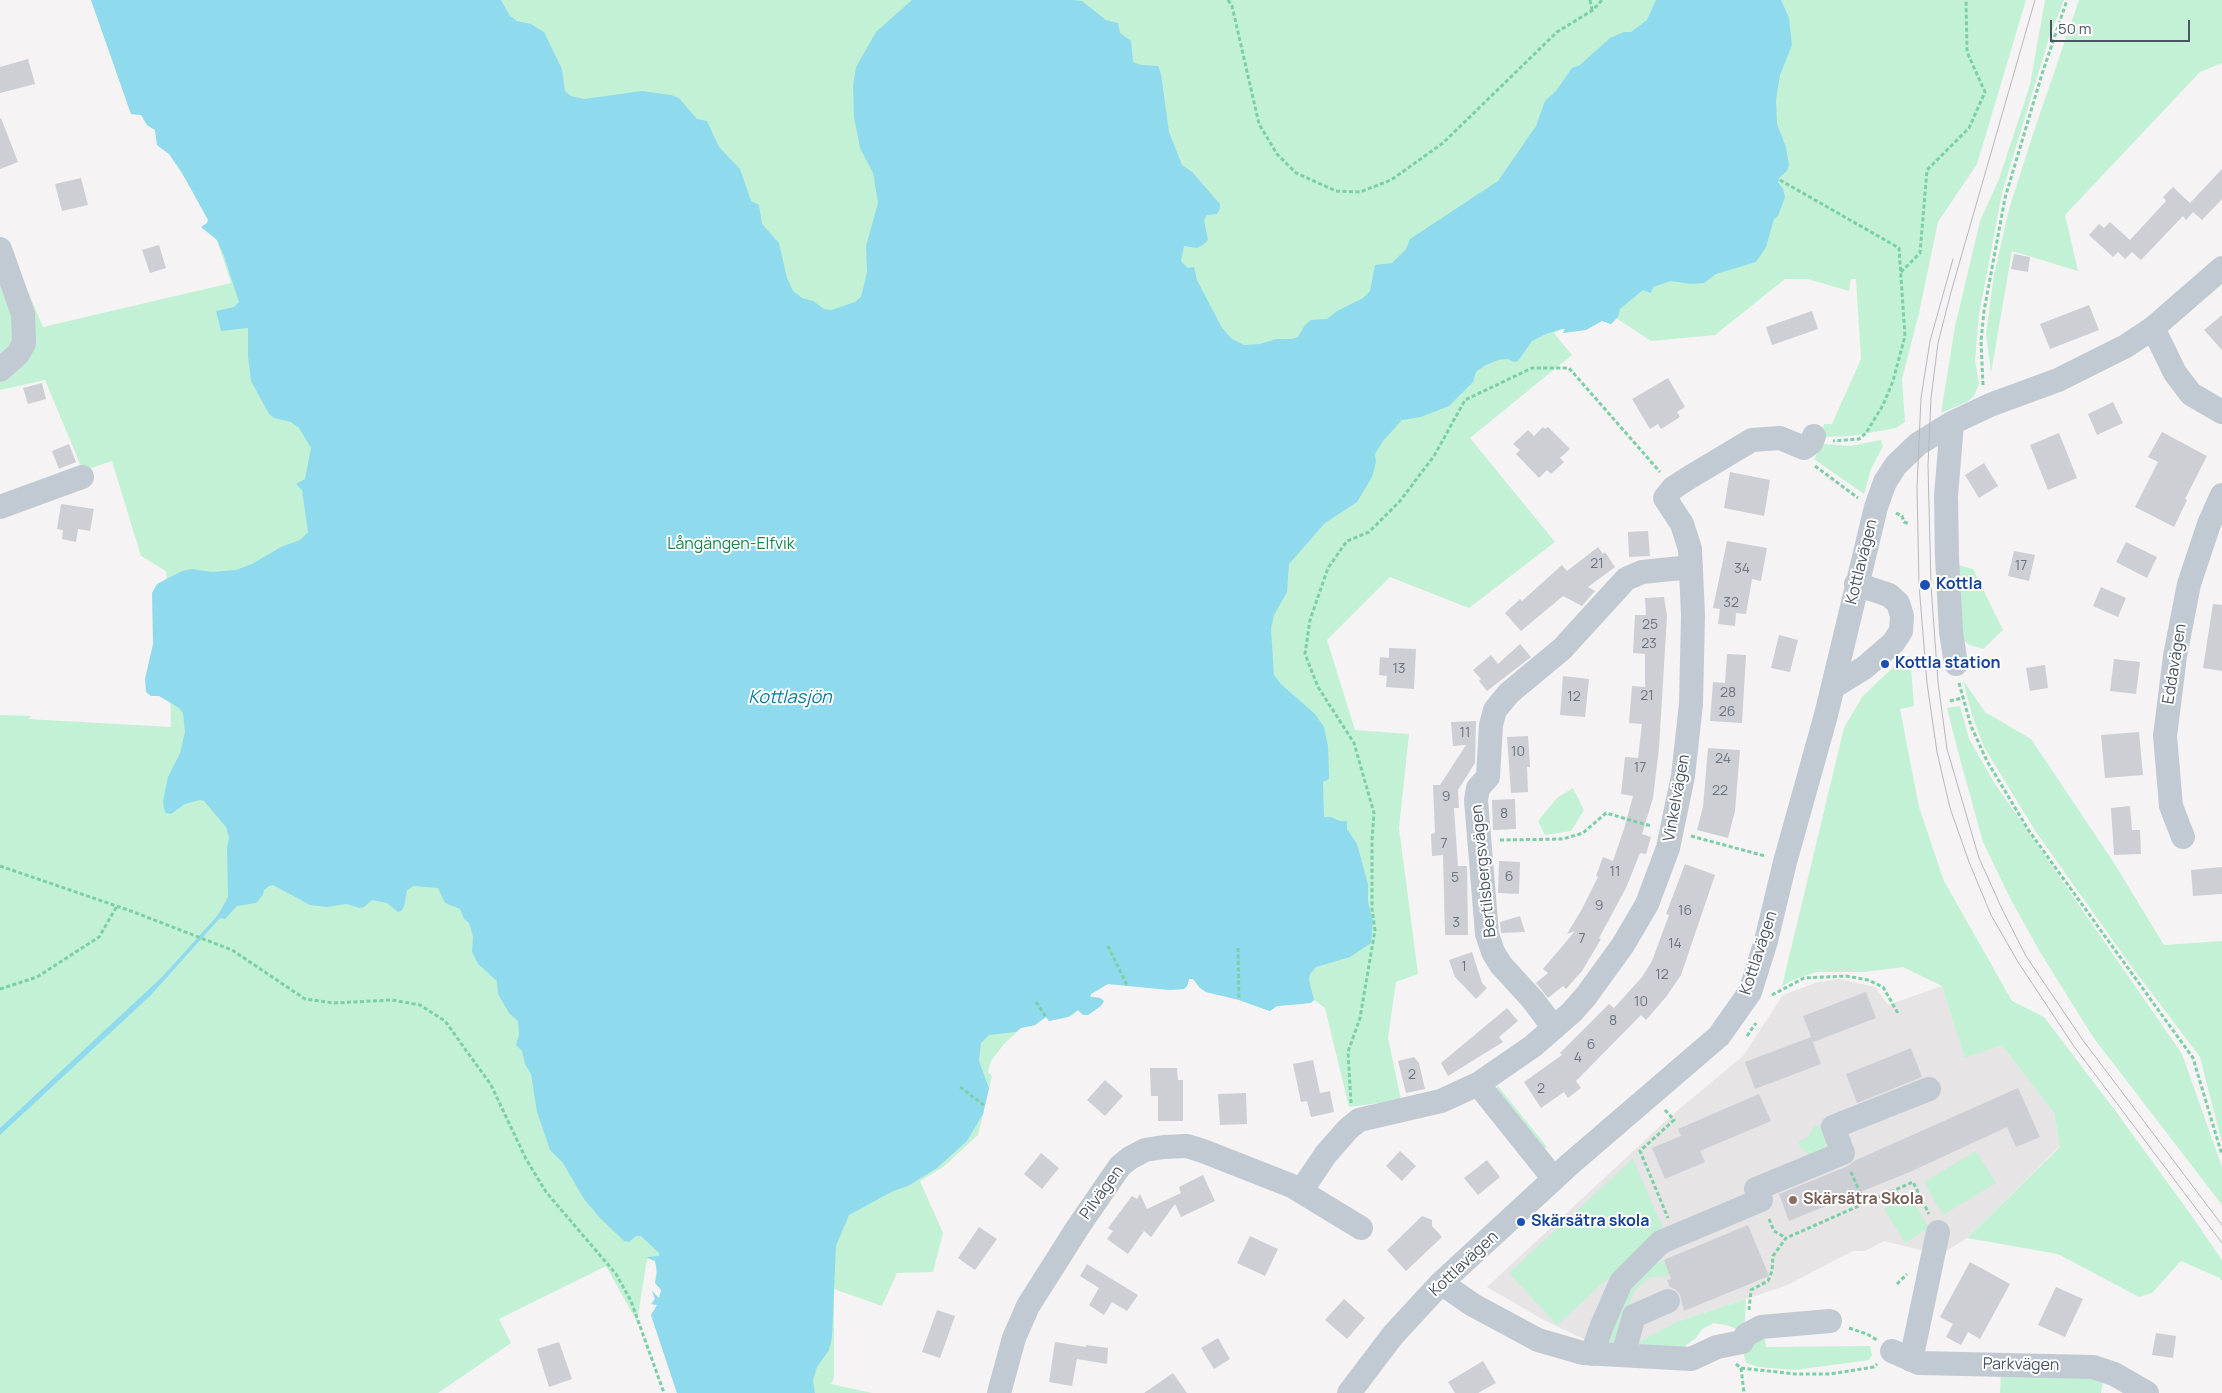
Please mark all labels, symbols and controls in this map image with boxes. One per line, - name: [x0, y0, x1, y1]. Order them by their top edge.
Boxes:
- scale bar: [2052, 10, 2192, 42]
- text: 50 m: [2058, 18, 2092, 39]
- street label: Kottlavägen: [1842, 517, 1882, 607]
- park label: Långängen-Elfvik: [667, 535, 795, 555]
- house number: 21: [1590, 556, 1604, 572]
- house number: 17: [2015, 558, 2027, 574]
- house number: 34: [1734, 561, 1750, 577]
- place label: Kottla: [1936, 575, 1982, 595]
- marker: Kottla: [1918, 578, 1932, 592]
- house number: 32: [1723, 595, 1739, 611]
- house number: 25: [1642, 617, 1658, 633]
- street label: Eddavägen: [2159, 622, 2191, 706]
- house number: 23: [1641, 636, 1657, 652]
- place label: Kottla station: [1895, 654, 2001, 674]
- marker: Kottla station: [1879, 658, 1891, 670]
- house number: 13: [1392, 661, 1406, 677]
- house number: 28: [1720, 685, 1736, 701]
- water label: Kottlasjön: [748, 687, 832, 709]
- house number: 21: [1640, 688, 1654, 704]
- house number: 12: [1567, 689, 1581, 705]
- house number: 26: [1719, 704, 1735, 720]
- house number: 11: [1460, 725, 1470, 741]
- house number: 10: [1511, 744, 1525, 760]
- house number: 24: [1715, 751, 1731, 767]
- street label: Vinkelvägen: [1660, 753, 1694, 843]
- house number: 17: [1634, 760, 1646, 776]
- house number: 22: [1712, 783, 1728, 799]
- house number: 9: [1442, 789, 1450, 805]
- street label: Bertilsbergsvägen: [1467, 804, 1501, 938]
- house number: 8: [1500, 806, 1508, 822]
- house number: 7: [1440, 836, 1448, 852]
- house number: 11: [1610, 864, 1620, 880]
- house number: 6: [1505, 869, 1513, 885]
- house number: 5: [1451, 870, 1459, 886]
- house number: 9: [1595, 898, 1603, 914]
- house number: 16: [1678, 903, 1692, 919]
- street label: Kottlavägen: [1736, 909, 1782, 997]
- house number: 3: [1452, 915, 1460, 931]
- house number: 7: [1578, 931, 1586, 947]
- house number: 14: [1668, 936, 1682, 952]
- house number: 1: [1461, 959, 1467, 975]
- house number: 12: [1655, 967, 1669, 983]
- house number: 10: [1634, 994, 1648, 1010]
- house number: 8: [1609, 1013, 1617, 1029]
- house number: 6: [1587, 1037, 1595, 1053]
- house number: 4: [1574, 1050, 1582, 1066]
- house number: 2: [1408, 1067, 1416, 1083]
- house number: 2: [1537, 1081, 1545, 1097]
- street label: Pilvägen: [1076, 1162, 1128, 1224]
- place label: Skärsätra Skola: [1803, 1190, 1923, 1210]
- marker: Skärsätra Skola: [1787, 1194, 1799, 1206]
- place label: Skärsätra skola: [1531, 1212, 1650, 1232]
- marker: Skärsätra skola: [1515, 1216, 1527, 1228]
- street label: Kottlavägen: [1426, 1227, 1502, 1301]
- street label: Parkvägen: [1983, 1355, 2059, 1375]

